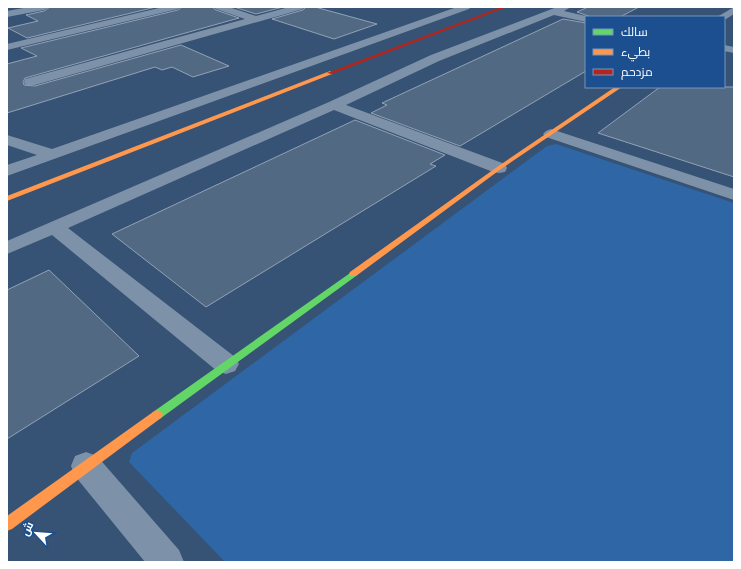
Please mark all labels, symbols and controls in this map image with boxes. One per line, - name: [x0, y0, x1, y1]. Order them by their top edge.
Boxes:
- legend: [585, 16, 725, 88]
- text: سالك: [621, 25, 648, 39]
- text: بطيء: [621, 45, 650, 62]
- text: مزدحم: [621, 65, 653, 80]
- north arrow: [16, 513, 56, 553]
- text: ش: [19, 520, 36, 538]

